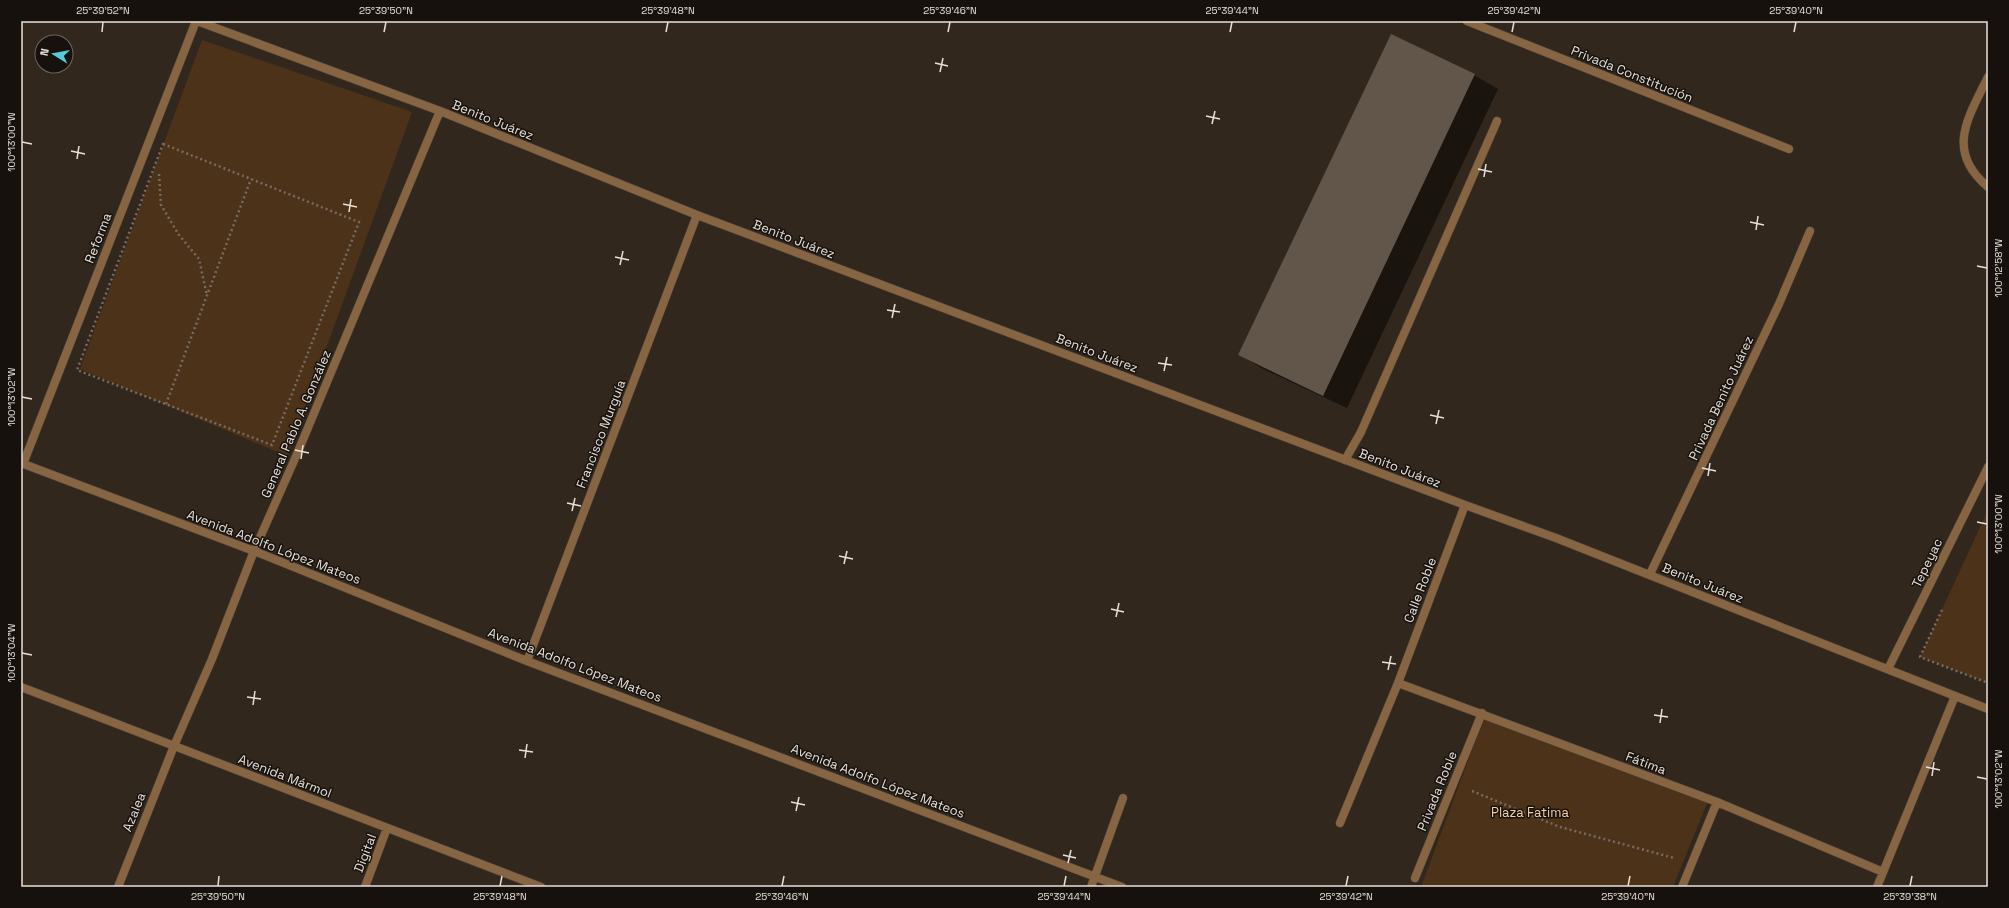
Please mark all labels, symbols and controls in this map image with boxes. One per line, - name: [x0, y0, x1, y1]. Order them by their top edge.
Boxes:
- text: 25°39'52"N: [76, 4, 130, 17]
- text: 25°39'50"N: [359, 4, 413, 17]
- text: 25°39'48"N: [641, 4, 695, 17]
- text: 25°39'46"N: [923, 4, 977, 17]
- text: 25°39'44"N: [1205, 4, 1259, 17]
- text: 25°39'42"N: [1487, 4, 1541, 17]
- text: 25°39'40"N: [1769, 4, 1823, 17]
- north arrow: [34, 34, 74, 74]
- street label: Privada Constitución: [1568, 42, 1696, 106]
- text: N: [37, 47, 52, 57]
- street label: Benito Juárez: [450, 96, 536, 144]
- text: 100°13'00"W: [5, 112, 18, 172]
- street label: Reforma: [81, 210, 116, 266]
- street label: Benito Juárez: [751, 216, 838, 262]
- text: 100°12'58"W: [1992, 238, 2005, 297]
- street label: Benito Juárez: [1054, 330, 1141, 376]
- street label: Privada Benito Juárez: [1685, 333, 1757, 463]
- street label: General Pablo A. González: [257, 347, 335, 501]
- text: 100°13'02"W: [5, 367, 18, 426]
- street label: Francisco Murguía: [572, 377, 630, 491]
- street label: Benito Juárez: [1357, 445, 1444, 491]
- text: 100°13'00"W: [1992, 494, 2005, 554]
- street label: Avenida Adolfo López Mateos: [185, 506, 363, 588]
- street label: Tepeyac: [1908, 535, 1946, 591]
- street label: Calle Roble: [1400, 555, 1440, 625]
- street label: Benito Juárez: [1660, 559, 1746, 607]
- text: 100°13'04"W: [5, 623, 18, 682]
- street label: Avenida Adolfo López Mateos: [486, 624, 664, 706]
- street label: Avenida Adolfo López Mateos: [789, 740, 967, 822]
- street label: Fátima: [1623, 748, 1669, 779]
- street label: Privada Roble: [1413, 749, 1461, 833]
- text: 100°13'02"W: [1992, 749, 2005, 808]
- street label: Avenida Mármol: [236, 750, 334, 802]
- street label: Azalea: [118, 789, 150, 834]
- park label: Plaza Fatima: [1491, 804, 1569, 821]
- street label: Digital: [350, 831, 380, 875]
- text: 25°39'50"N: [191, 890, 245, 903]
- text: 25°39'48"N: [473, 890, 527, 903]
- text: 25°39'46"N: [755, 890, 809, 903]
- text: 25°39'44"N: [1037, 890, 1091, 903]
- text: 25°39'42"N: [1319, 890, 1373, 903]
- text: 25°39'40"N: [1601, 890, 1655, 903]
- text: 25°39'38"N: [1883, 890, 1937, 903]

